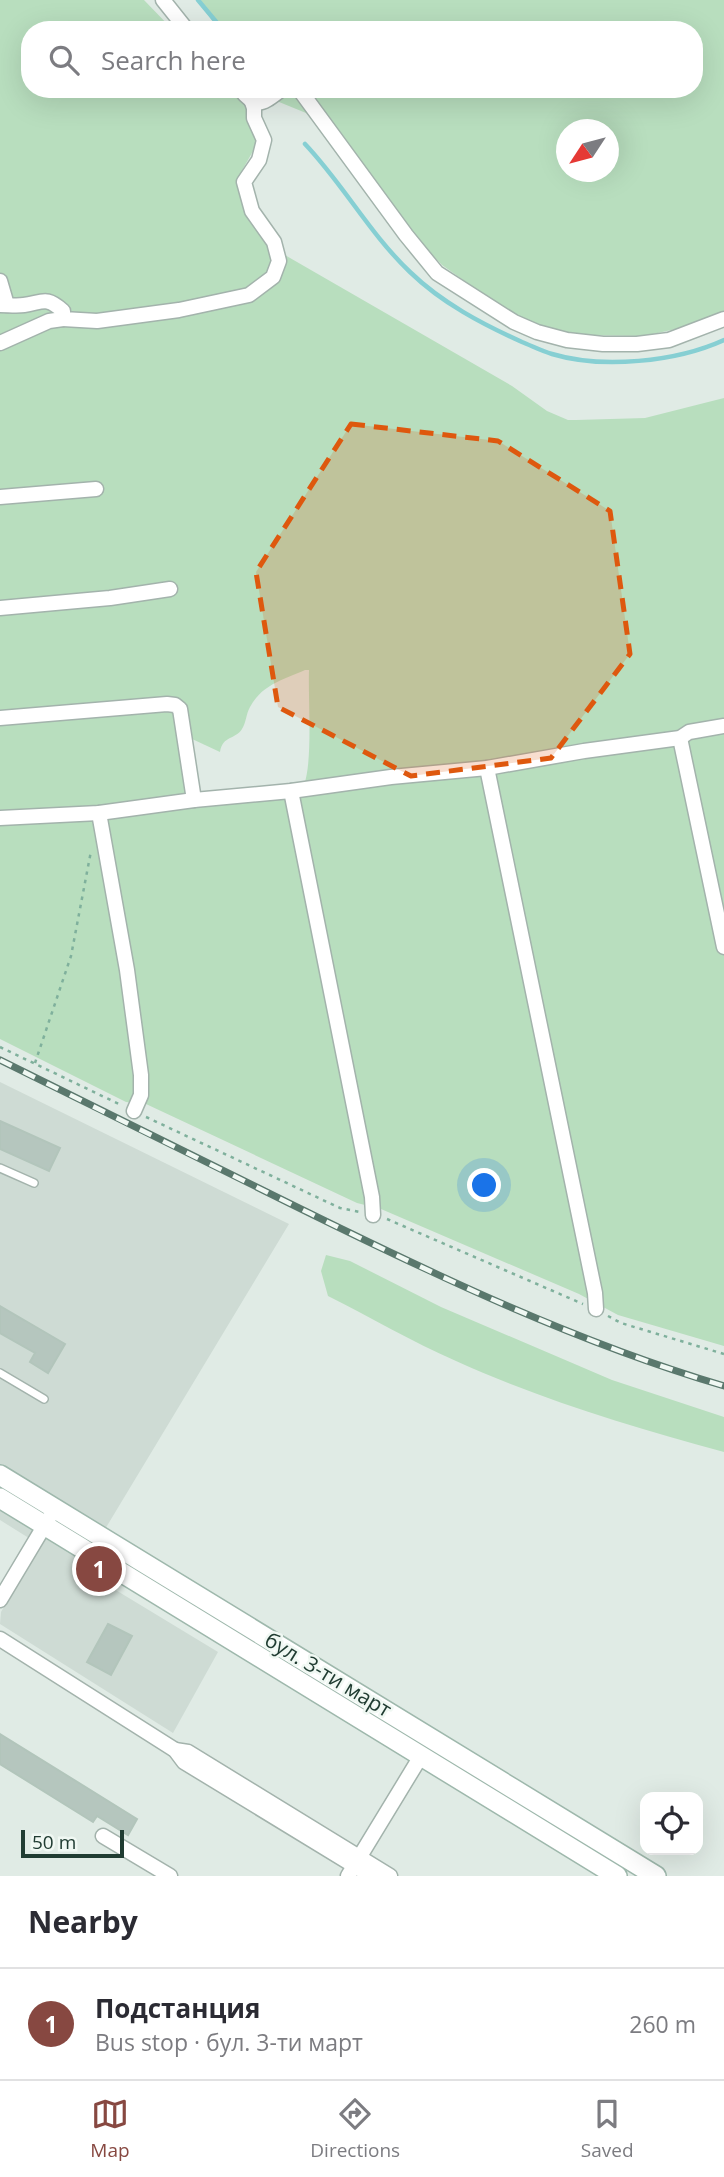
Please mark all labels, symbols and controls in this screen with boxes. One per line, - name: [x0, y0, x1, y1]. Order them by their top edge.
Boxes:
- search box: [21, 21, 703, 98]
- icon: search: [45, 41, 83, 79]
- text: Search here: [101, 42, 246, 78]
- north arrow: [556, 119, 619, 182]
- your location: [467, 1168, 501, 1202]
- pin: 1: [76, 1543, 122, 1595]
- street label: бул. 3-ти март: [260, 1625, 397, 1723]
- map controls: [640, 1792, 703, 1855]
- button: locate: [640, 1792, 703, 1855]
- scale bar: [21, 1827, 124, 1859]
- text: 50 m: [32, 1829, 76, 1855]
- text: Nearby: [28, 1901, 138, 1942]
- text: Подстанция: [95, 1990, 260, 2026]
- text: 1: [44, 2008, 58, 2040]
- text: 260 m: [629, 2008, 696, 2040]
- text: Bus stop · бул. 3-ти март: [95, 2026, 363, 2058]
- tab: Map: [90, 2095, 130, 2163]
- tab: Directions: [310, 2095, 400, 2163]
- tab: Saved: [581, 2095, 634, 2163]

